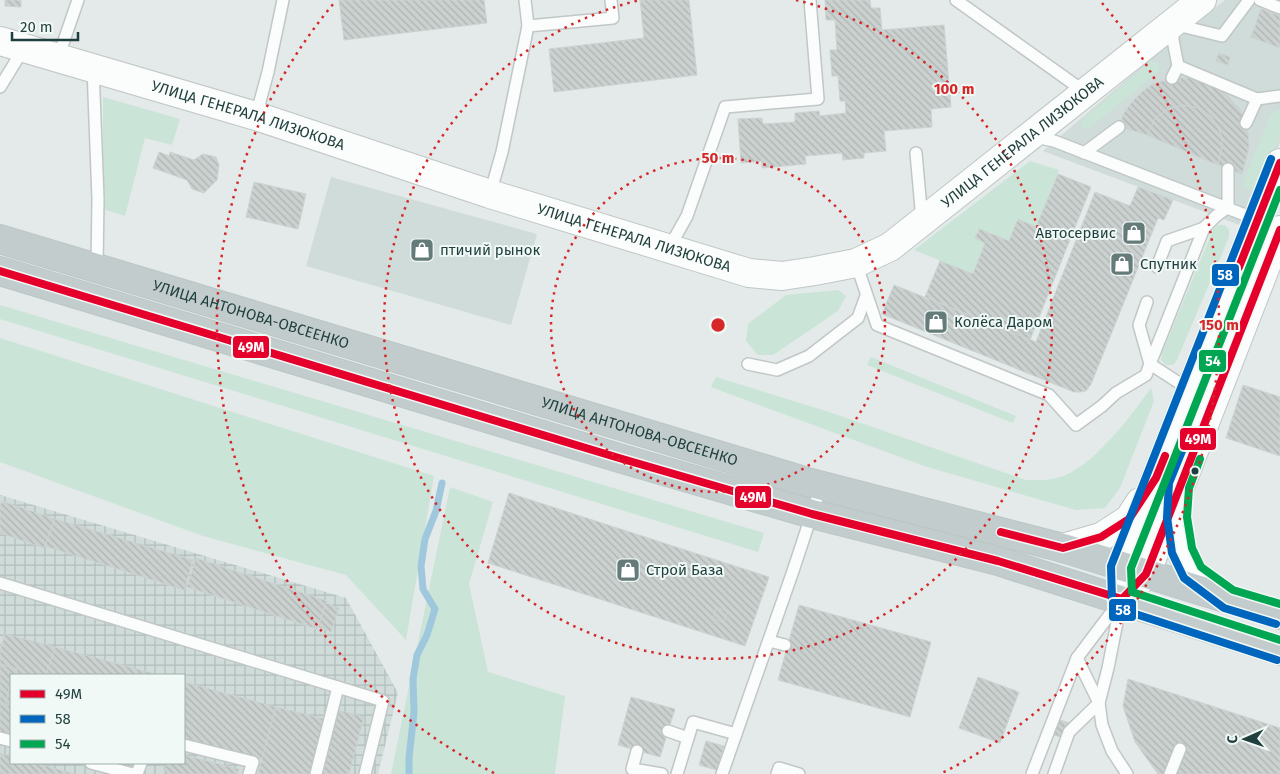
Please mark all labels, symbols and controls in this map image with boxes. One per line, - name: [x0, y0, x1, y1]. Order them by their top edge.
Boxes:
- scale bar: [12, 10, 79, 42]
- text: 20 m: [20, 18, 53, 36]
- street label: УЛИЦА ГЕНЕРАЛА ЛИЗЮКОВА: [938, 72, 1107, 212]
- street label: УЛИЦА ГЕНЕРАЛА ЛИЗЮКОВА: [149, 77, 347, 154]
- text: 100 m: [934, 80, 974, 98]
- text: 50 m: [701, 149, 735, 167]
- street label: УЛИЦА ГЕНЕРАЛА ЛИЗЮКОВА: [535, 200, 733, 276]
- shop icon: Автосервис: [1121, 220, 1147, 246]
- place label: Автосервис: [1036, 224, 1116, 242]
- shop icon: птичий рынок: [409, 237, 435, 263]
- place label: птичий рынок: [440, 241, 540, 259]
- shop icon: Спутник: [1109, 251, 1135, 277]
- place label: Спутник: [1140, 255, 1197, 273]
- line badge: 58: [1211, 263, 1240, 287]
- text: 58: [1217, 267, 1233, 284]
- street label: УЛИЦА АНТОНОВА-ОВСЕЕНКО: [150, 276, 351, 353]
- shop icon: Колёса Даром: [923, 309, 949, 335]
- place label: Колёса Даром: [954, 313, 1052, 331]
- centre of rings: [709, 316, 727, 334]
- text: 150 m: [1199, 316, 1239, 334]
- line badge: 49М: [232, 335, 270, 359]
- text: 49М: [238, 339, 264, 356]
- line badge: 54: [1198, 349, 1227, 373]
- text: 54: [1205, 353, 1221, 370]
- street label: УЛИЦА АНТОНОВА-ОВСЕЕНКО: [539, 393, 740, 470]
- line badge: 49М: [1179, 427, 1217, 451]
- text: 49М: [1185, 431, 1211, 448]
- unlabelled marker: [1190, 466, 1200, 476]
- line badge: 49М: [734, 485, 772, 509]
- text: 49М: [740, 489, 766, 506]
- shop icon: Строй База: [615, 557, 641, 583]
- place label: Строй База: [646, 561, 723, 579]
- line badge: 58: [1108, 598, 1137, 622]
- text: 58: [1115, 602, 1131, 619]
- legend: [10, 674, 185, 764]
- text: 49М: [55, 685, 82, 703]
- text: 58: [55, 710, 71, 728]
- north arrow: [1220, 714, 1270, 764]
- text: 54: [55, 735, 71, 753]
- text: С: [1224, 735, 1241, 744]

